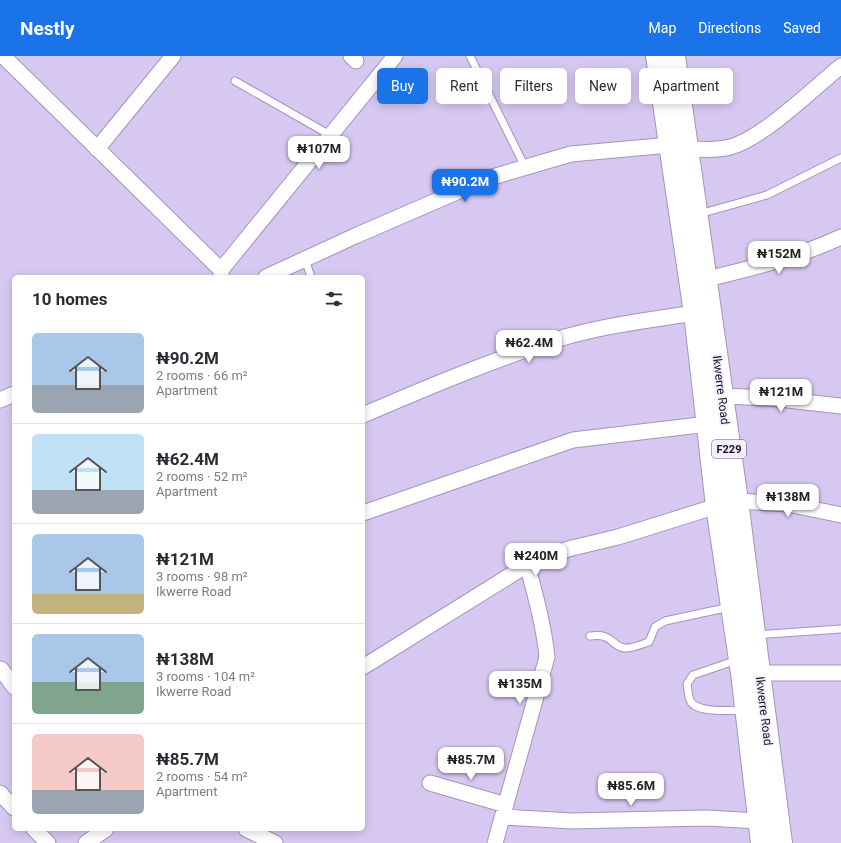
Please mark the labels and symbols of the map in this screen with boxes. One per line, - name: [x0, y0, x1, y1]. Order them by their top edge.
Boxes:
- pin: ₦107M: [291, 136, 347, 170]
- pin: ₦90.2M: [432, 169, 498, 203]
- pin: ₦152M: [751, 241, 807, 275]
- pin: ₦62.4M: [496, 330, 562, 364]
- street label: Ikwerre Road: [710, 355, 732, 425]
- pin: ₦121M: [753, 379, 809, 413]
- road number: F229: [712, 440, 746, 458]
- pin: ₦138M: [760, 484, 816, 518]
- pin: ₦240M: [508, 543, 564, 577]
- pin: ₦135M: [492, 671, 548, 705]
- street label: Ikwerre Road: [753, 676, 775, 746]
- pin: ₦85.7M: [438, 747, 504, 781]
- pin: ₦85.6M: [598, 773, 664, 807]

